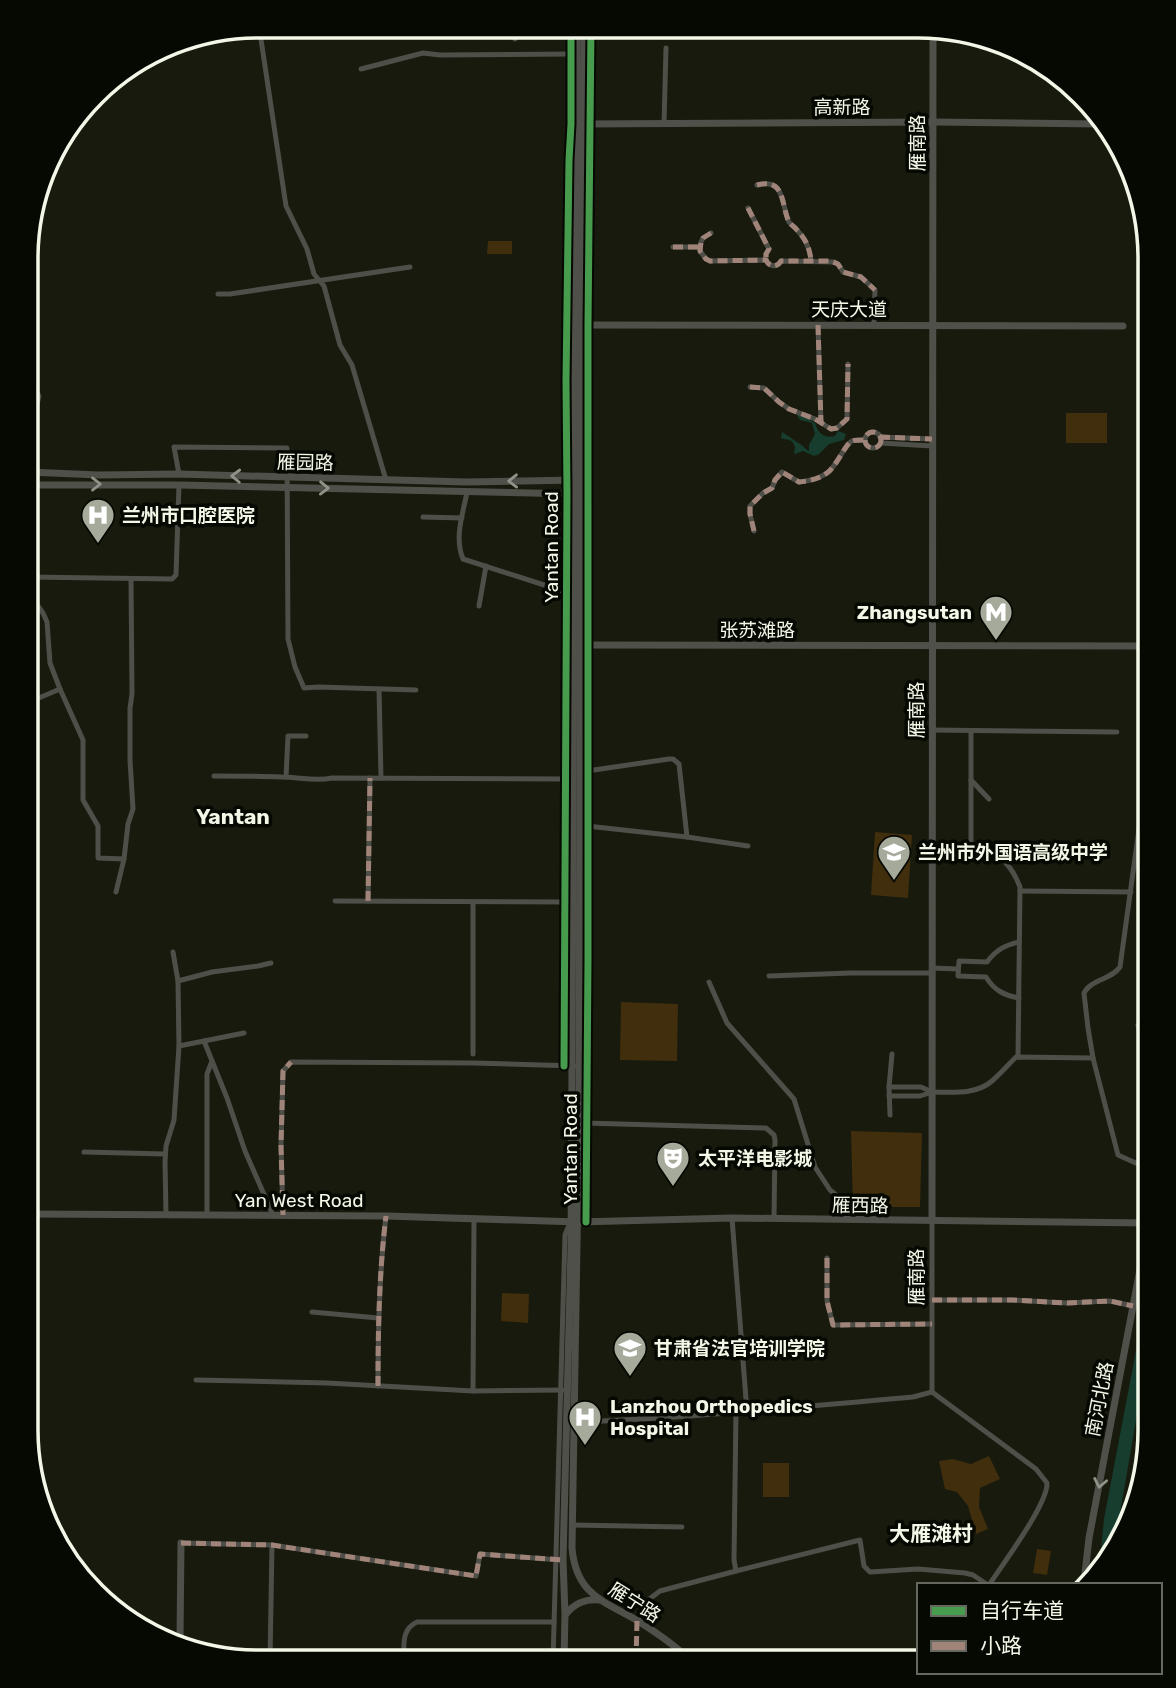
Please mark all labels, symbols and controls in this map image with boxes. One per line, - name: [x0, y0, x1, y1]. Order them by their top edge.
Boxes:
- street label: 高新路: [813, 96, 871, 119]
- street label: 雁南路: [906, 114, 929, 172]
- street label: 天庆大道: [811, 298, 887, 321]
- street label: 雁园路: [276, 451, 334, 474]
- one-way arrow: [230, 468, 241, 484]
- one-way arrow: [507, 473, 517, 489]
- one-way arrow: [91, 476, 102, 492]
- one-way arrow: [319, 480, 329, 496]
- street label: Yantan Road: [540, 491, 563, 603]
- hospital icon: 兰州市口腔医院: [79, 496, 117, 545]
- place label: 兰州市口腔医院: [122, 504, 255, 527]
- metro station icon: Zhangsutan: [977, 593, 1015, 642]
- place label: Zhangsutan: [857, 601, 972, 624]
- street label: 张苏滩路: [719, 619, 795, 642]
- street label: 雁南路: [905, 681, 928, 739]
- district label: Yantan: [196, 804, 270, 829]
- school or university icon: 兰州市外国语高级中学: [875, 833, 913, 882]
- place label: 兰州市外国语高级中学: [918, 841, 1108, 864]
- street label: Yantan Road: [559, 1093, 582, 1205]
- theatre icon: 太平洋电影城: [654, 1139, 692, 1188]
- place label: 太平洋电影城: [698, 1147, 812, 1170]
- street label: Yan West Road: [234, 1189, 364, 1212]
- street label: 雁西路: [831, 1194, 889, 1217]
- street label: 雁南路: [905, 1248, 928, 1306]
- school or university icon: 甘肃省法官培训学院: [611, 1329, 649, 1378]
- place label: 甘肃省法官培训学院: [654, 1337, 825, 1360]
- street label: 南河北路: [1081, 1360, 1118, 1439]
- place label: Lanzhou Orthopedics Hospital: [610, 1395, 813, 1440]
- hospital icon: Lanzhou Orthopedics Hospital: [566, 1398, 604, 1447]
- one-way arrow: [1093, 1477, 1108, 1489]
- district label: 大雁滩村: [889, 1521, 973, 1546]
- street label: 雁宁路: [604, 1578, 665, 1627]
- legend: [917, 1583, 1162, 1674]
- text: 自行车道: [980, 1598, 1064, 1623]
- text: 小路: [980, 1633, 1022, 1658]

